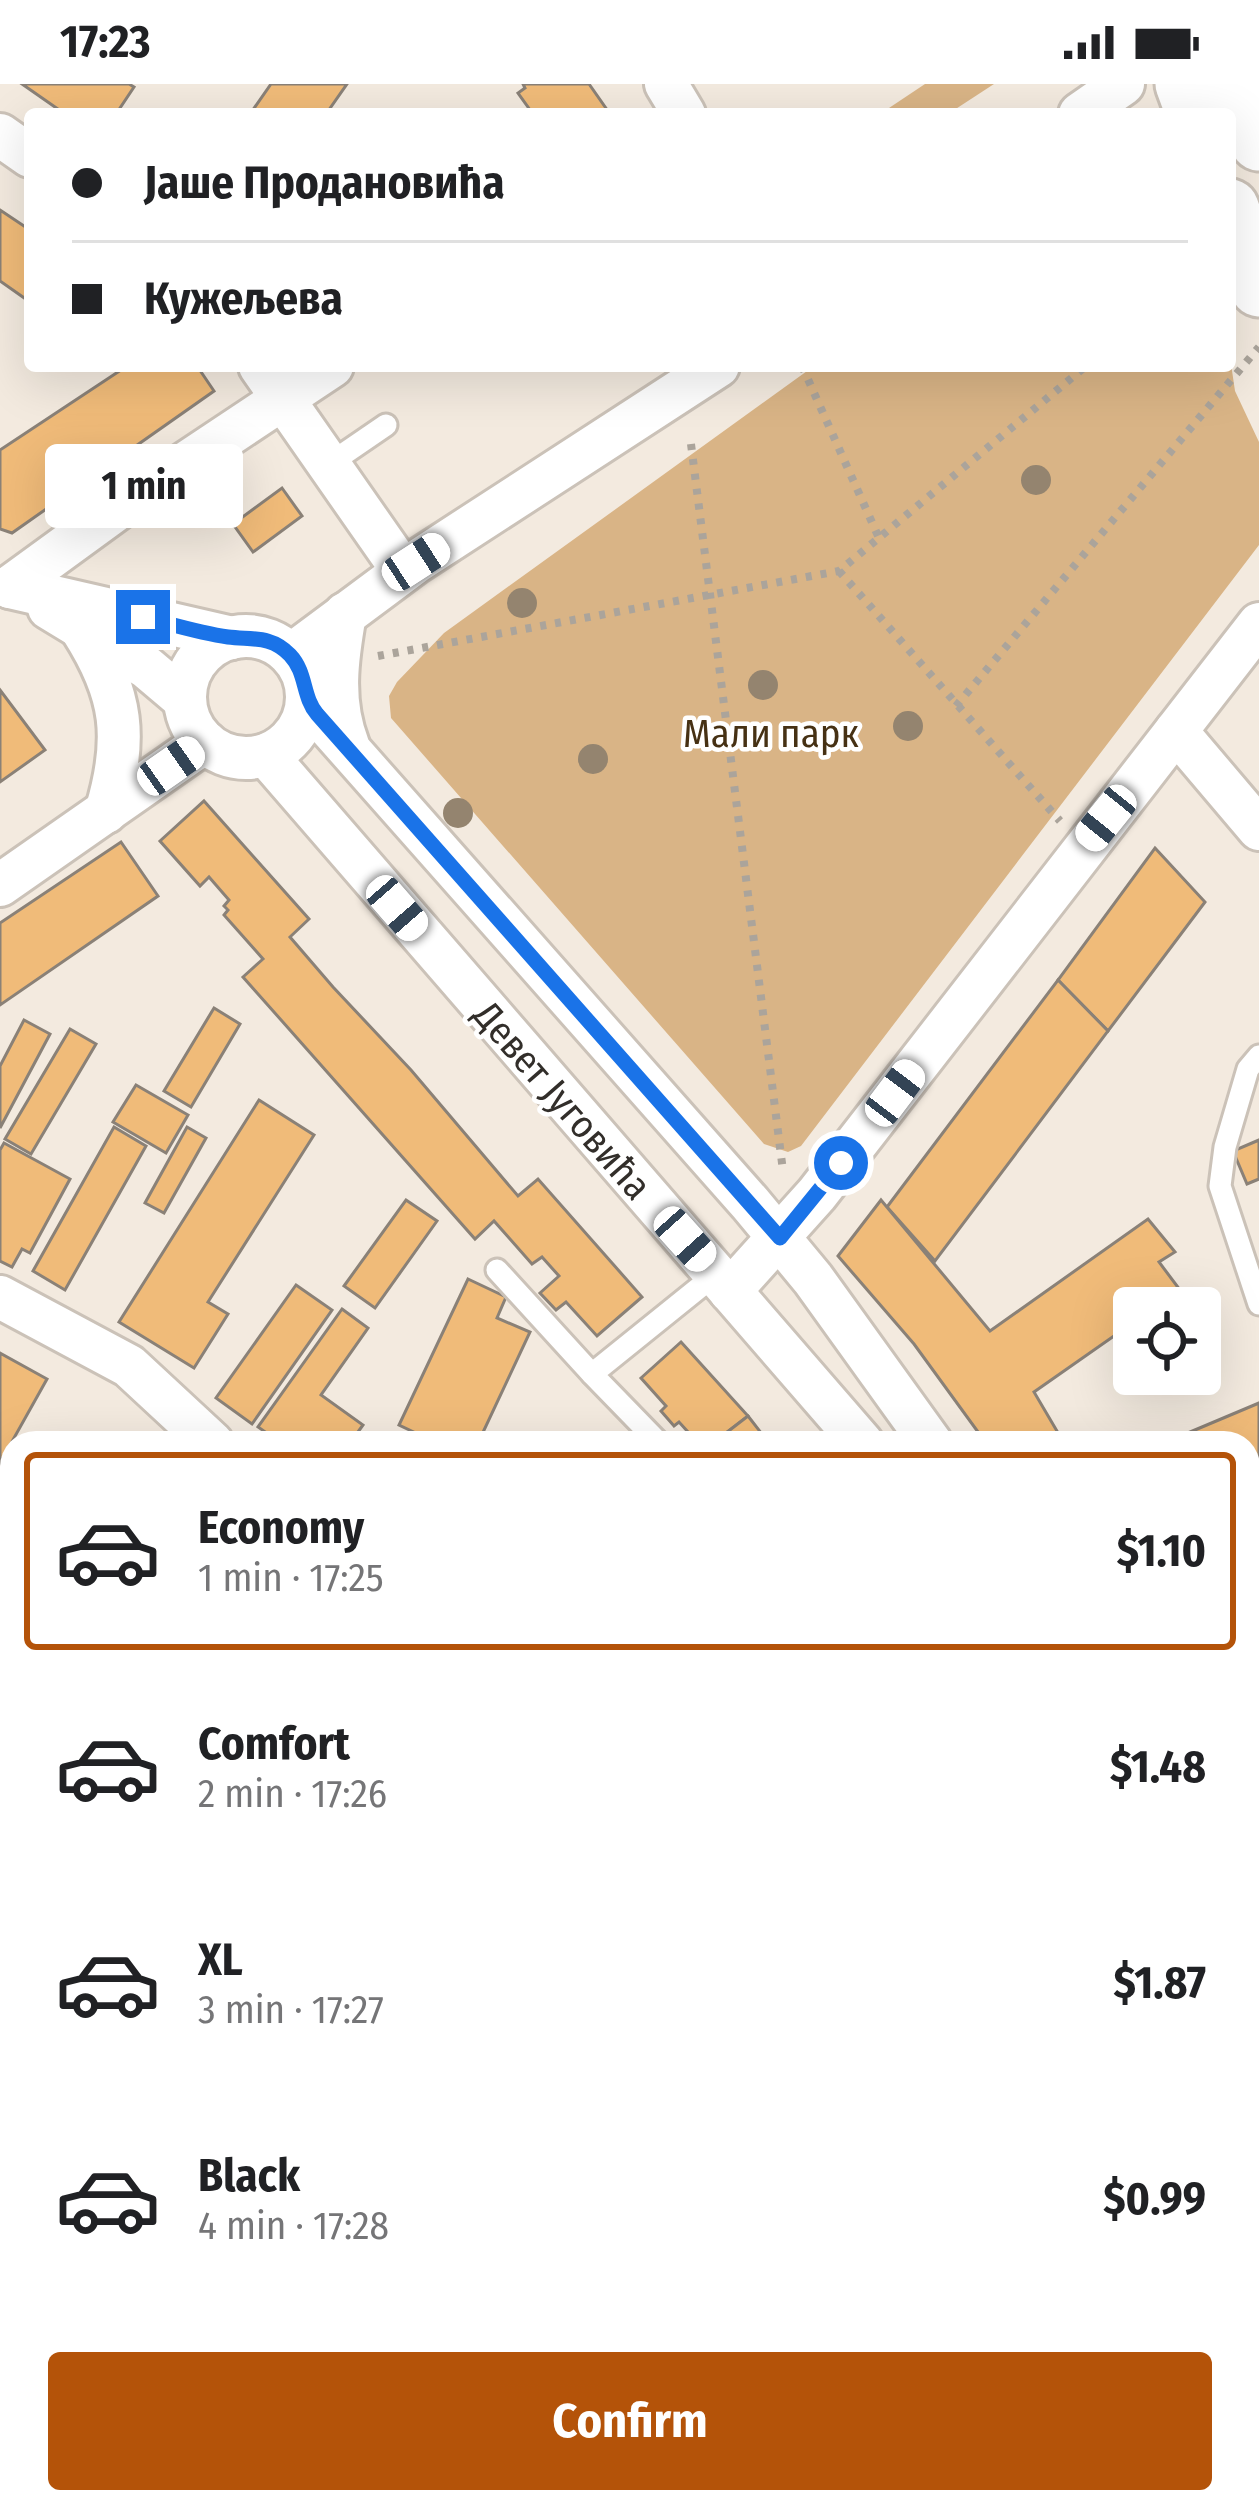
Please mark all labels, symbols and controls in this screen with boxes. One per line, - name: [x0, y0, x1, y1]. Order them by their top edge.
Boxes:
- text: 17:23: [60, 15, 151, 69]
- text: Јаше Продановића: [144, 156, 505, 210]
- text: Кужељева: [144, 272, 343, 326]
- callout: 1 min: [44, 443, 242, 527]
- text: 1 min: [102, 463, 186, 509]
- car: [376, 527, 456, 597]
- route end: [116, 590, 170, 644]
- park label: Мали парк: [683, 711, 859, 757]
- car: [131, 731, 211, 801]
- car: [1069, 779, 1143, 857]
- car: [360, 869, 434, 947]
- street label: Девет Југовића: [463, 992, 661, 1209]
- car: [859, 1053, 931, 1133]
- route start: [814, 1136, 868, 1190]
- car: [648, 1200, 722, 1278]
- map controls: [1113, 1287, 1221, 1395]
- button: locate: [1113, 1287, 1221, 1395]
- icon: car: [54, 1497, 162, 1605]
- text: Economy: [198, 1501, 364, 1555]
- text: $1.10: [1117, 1524, 1206, 1578]
- text: 1 min · 17:25: [198, 1555, 384, 1601]
- icon: car: [54, 1713, 162, 1821]
- text: Comfort: [198, 1717, 350, 1771]
- text: $1.48: [1110, 1740, 1206, 1794]
- text: 2 min · 17:26: [198, 1771, 387, 1817]
- icon: car: [54, 1929, 162, 2037]
- text: XL: [198, 1933, 243, 1987]
- text: $1.87: [1114, 1956, 1206, 2010]
- text: 3 min · 17:27: [198, 1987, 384, 2033]
- icon: car: [54, 2145, 162, 2253]
- text: Black: [198, 2149, 300, 2203]
- text: $0.99: [1103, 2172, 1206, 2226]
- text: 4 min · 17:28: [198, 2203, 389, 2249]
- button: Confirm: [48, 2352, 1212, 2490]

